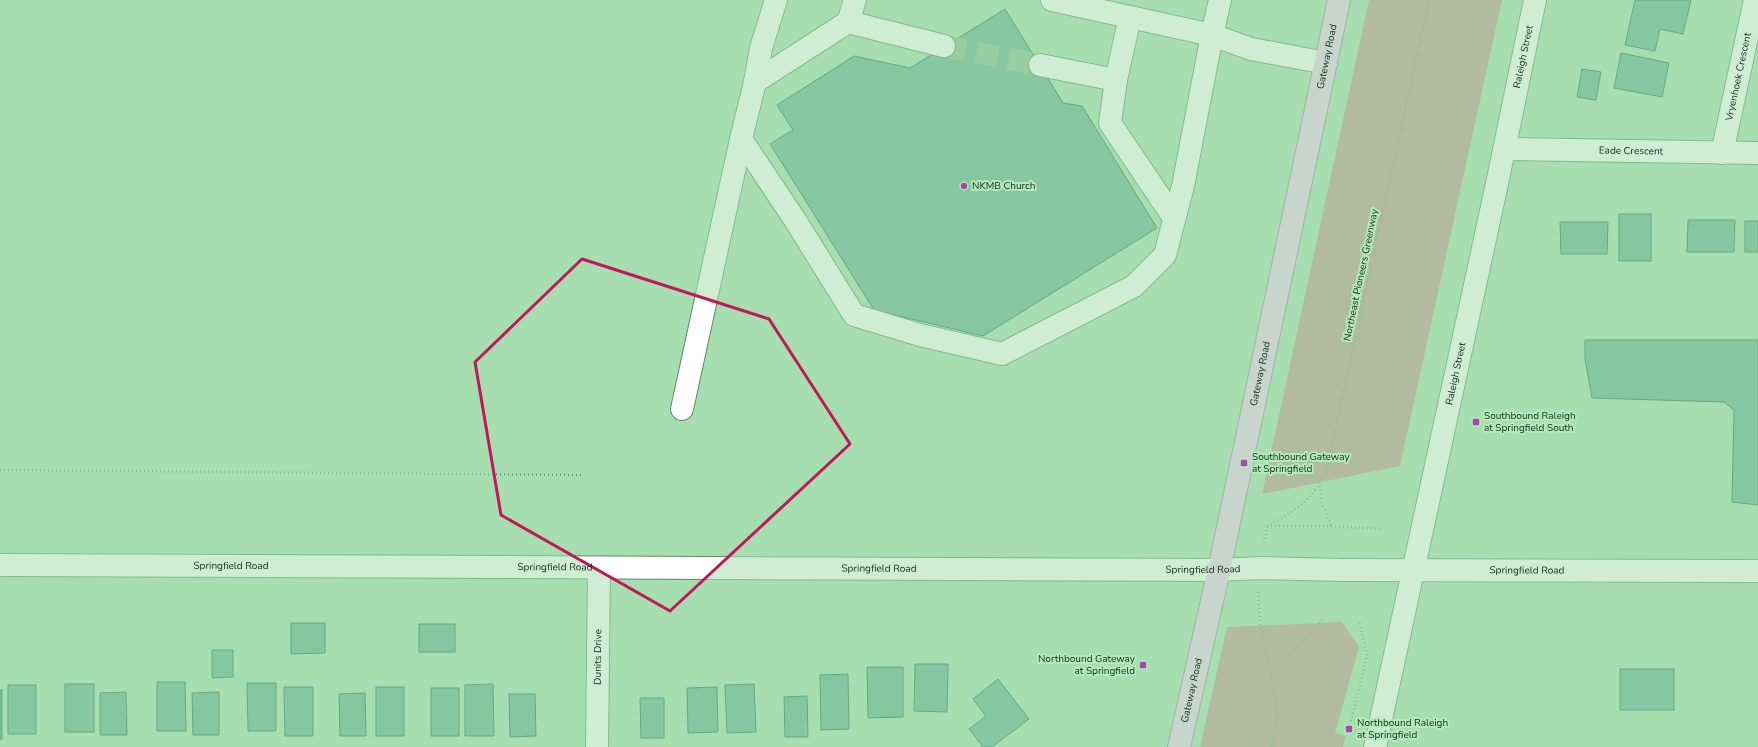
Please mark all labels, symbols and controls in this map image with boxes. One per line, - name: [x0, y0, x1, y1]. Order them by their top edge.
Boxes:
- street label: Gateway Road: [1313, 23, 1341, 90]
- street label: Raleigh Street: [1510, 23, 1537, 90]
- street label: Vryenhoek Crescent: [1722, 31, 1755, 123]
- street label: Eade Crescent: [1599, 143, 1664, 159]
- place label: NKMB Church: [972, 179, 1035, 193]
- marker: NKMB Church: [959, 181, 969, 191]
- street label: Northeast Pioneers Greenway: [1340, 207, 1382, 342]
- street label: Gateway Road: [1247, 340, 1274, 407]
- street label: Raleigh Street: [1442, 340, 1470, 406]
- place label: Southbound Raleigh at Springfield South: [1484, 409, 1576, 435]
- marker: Southbound Raleigh at Springfield South: [1471, 417, 1481, 427]
- place label: Southbound Gateway at Springfield: [1252, 450, 1350, 476]
- marker: Southbound Gateway at Springfield: [1239, 458, 1249, 468]
- street label: Springfield Road: [193, 559, 269, 573]
- street label: Springfield Road: [517, 560, 593, 574]
- street label: Springfield Road: [841, 561, 917, 576]
- street label: Springfield Road: [1165, 562, 1241, 577]
- street label: Springfield Road: [1489, 563, 1565, 578]
- street label: Dunits Drive: [591, 629, 605, 685]
- place label: Northbound Gateway at Springfield: [1038, 652, 1136, 678]
- street label: Gateway Road: [1178, 657, 1206, 724]
- marker: Northbound Gateway at Springfield: [1138, 660, 1148, 670]
- place label: Northbound Raleigh at Springfield: [1357, 716, 1448, 742]
- marker: Northbound Raleigh at Springfield: [1344, 724, 1354, 734]

